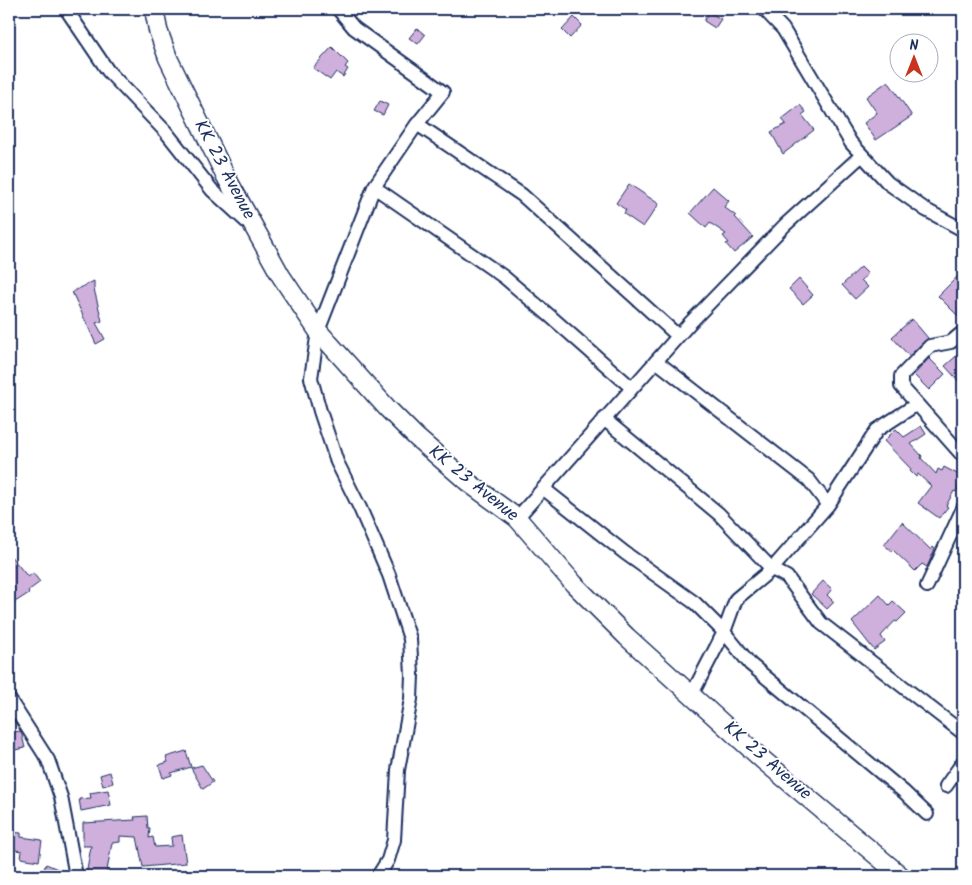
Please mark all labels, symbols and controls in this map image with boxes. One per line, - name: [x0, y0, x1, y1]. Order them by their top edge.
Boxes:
- north arrow: [890, 32, 940, 82]
- text: N: [910, 35, 919, 57]
- street label: KK 23 Avenue: [186, 115, 262, 225]
- street label: KK 23 Avenue: [421, 438, 525, 530]
- street label: KK 23 Avenue: [716, 714, 818, 808]

